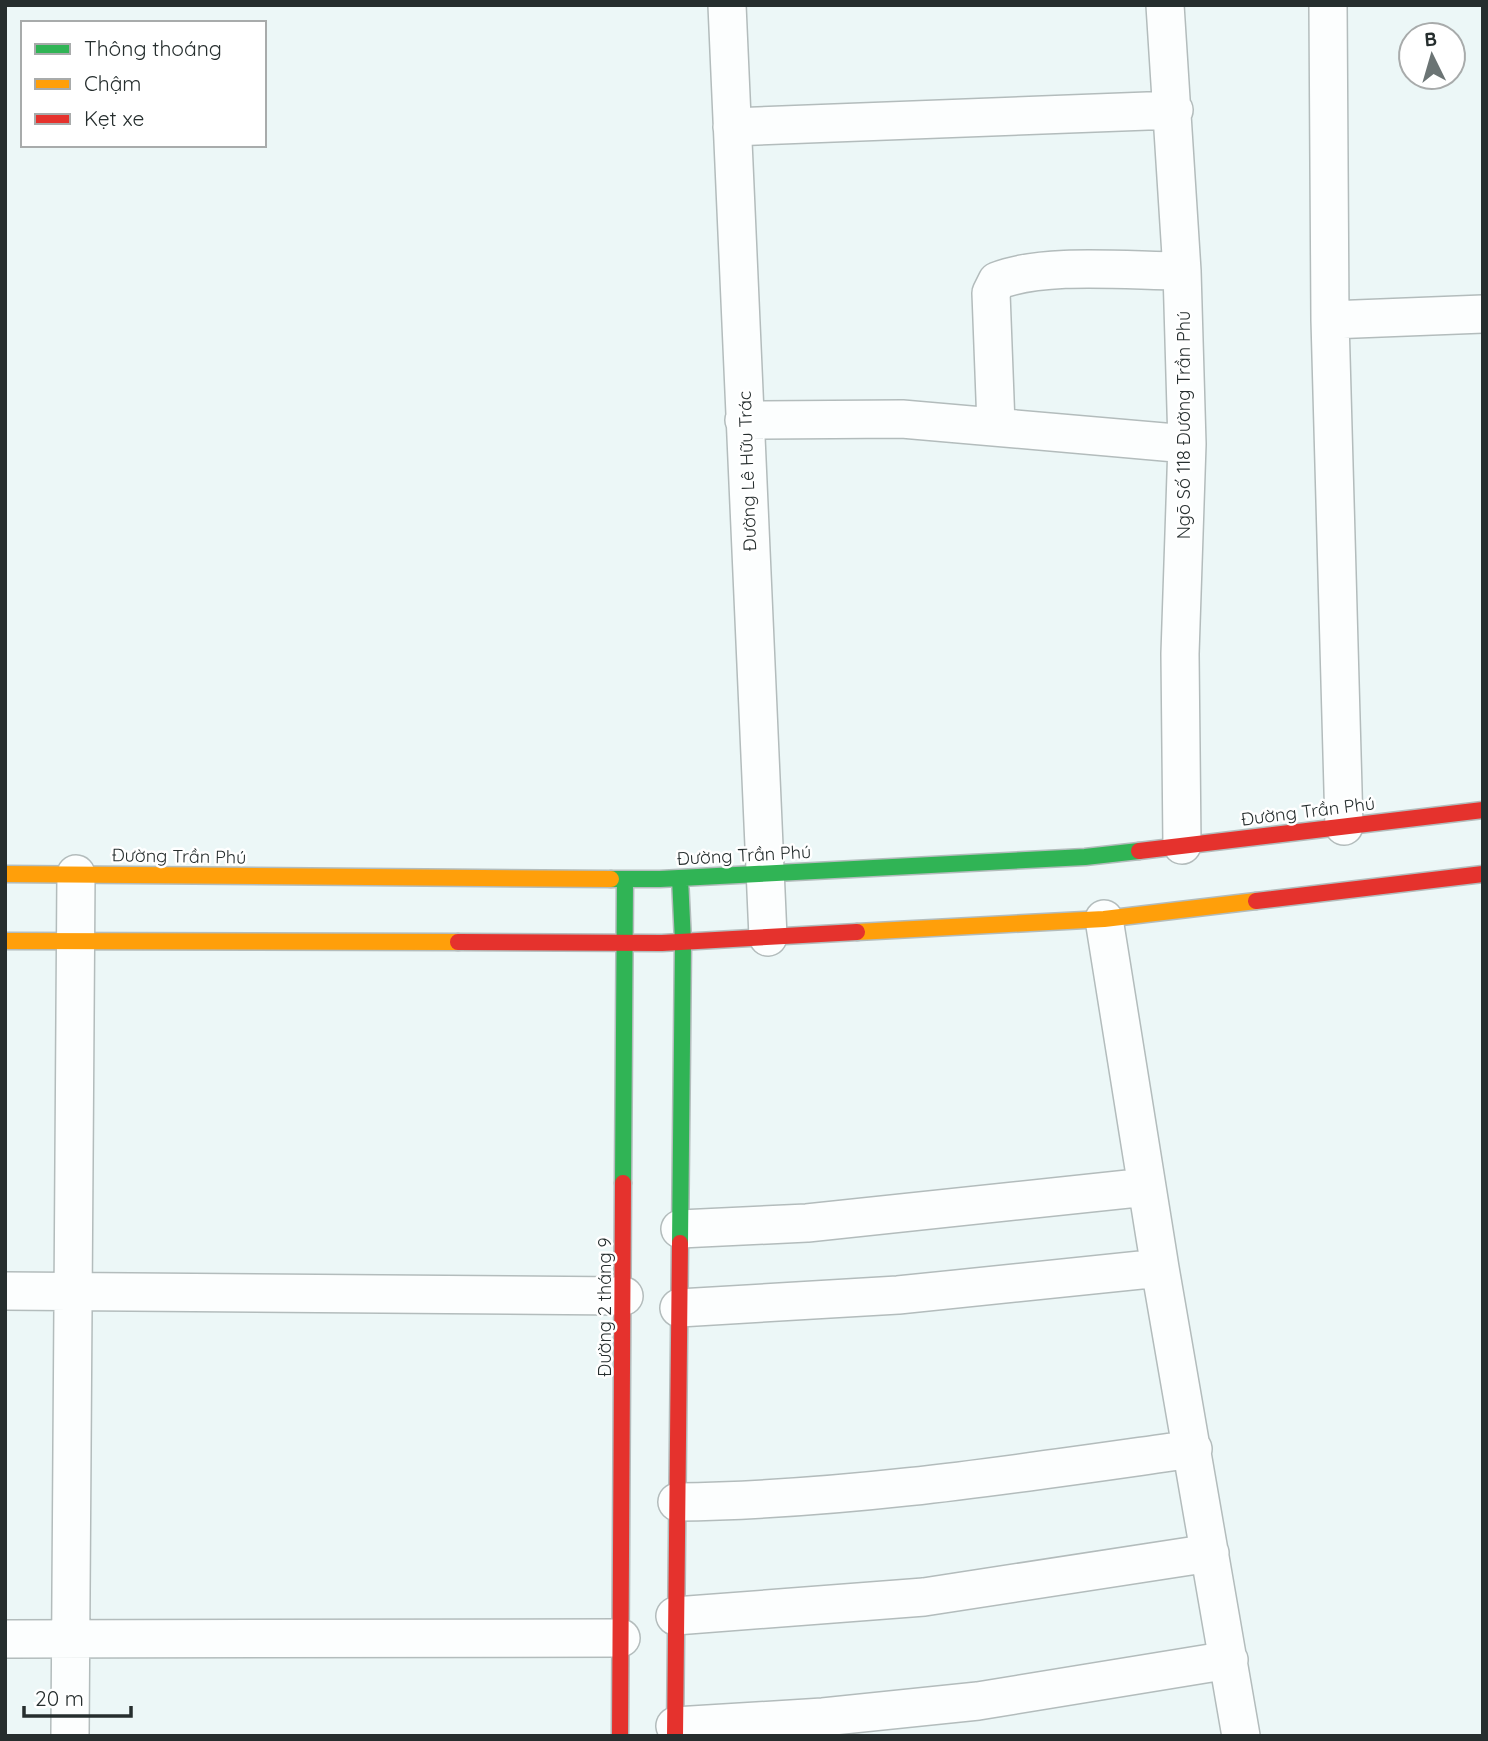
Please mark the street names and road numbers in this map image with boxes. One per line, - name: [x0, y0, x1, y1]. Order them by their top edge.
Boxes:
- street label: Ngõ Số 118 Đường Trần Phú: [1172, 311, 1195, 539]
- street label: Đường Lê Hữu Trác: [733, 390, 761, 552]
- street label: Đường Trần Phú: [1240, 791, 1376, 831]
- street label: Đường Trần Phú: [676, 840, 812, 870]
- street label: Đường Trần Phú: [112, 843, 246, 869]
- street label: Đường 2 tháng 9: [593, 1237, 616, 1377]

